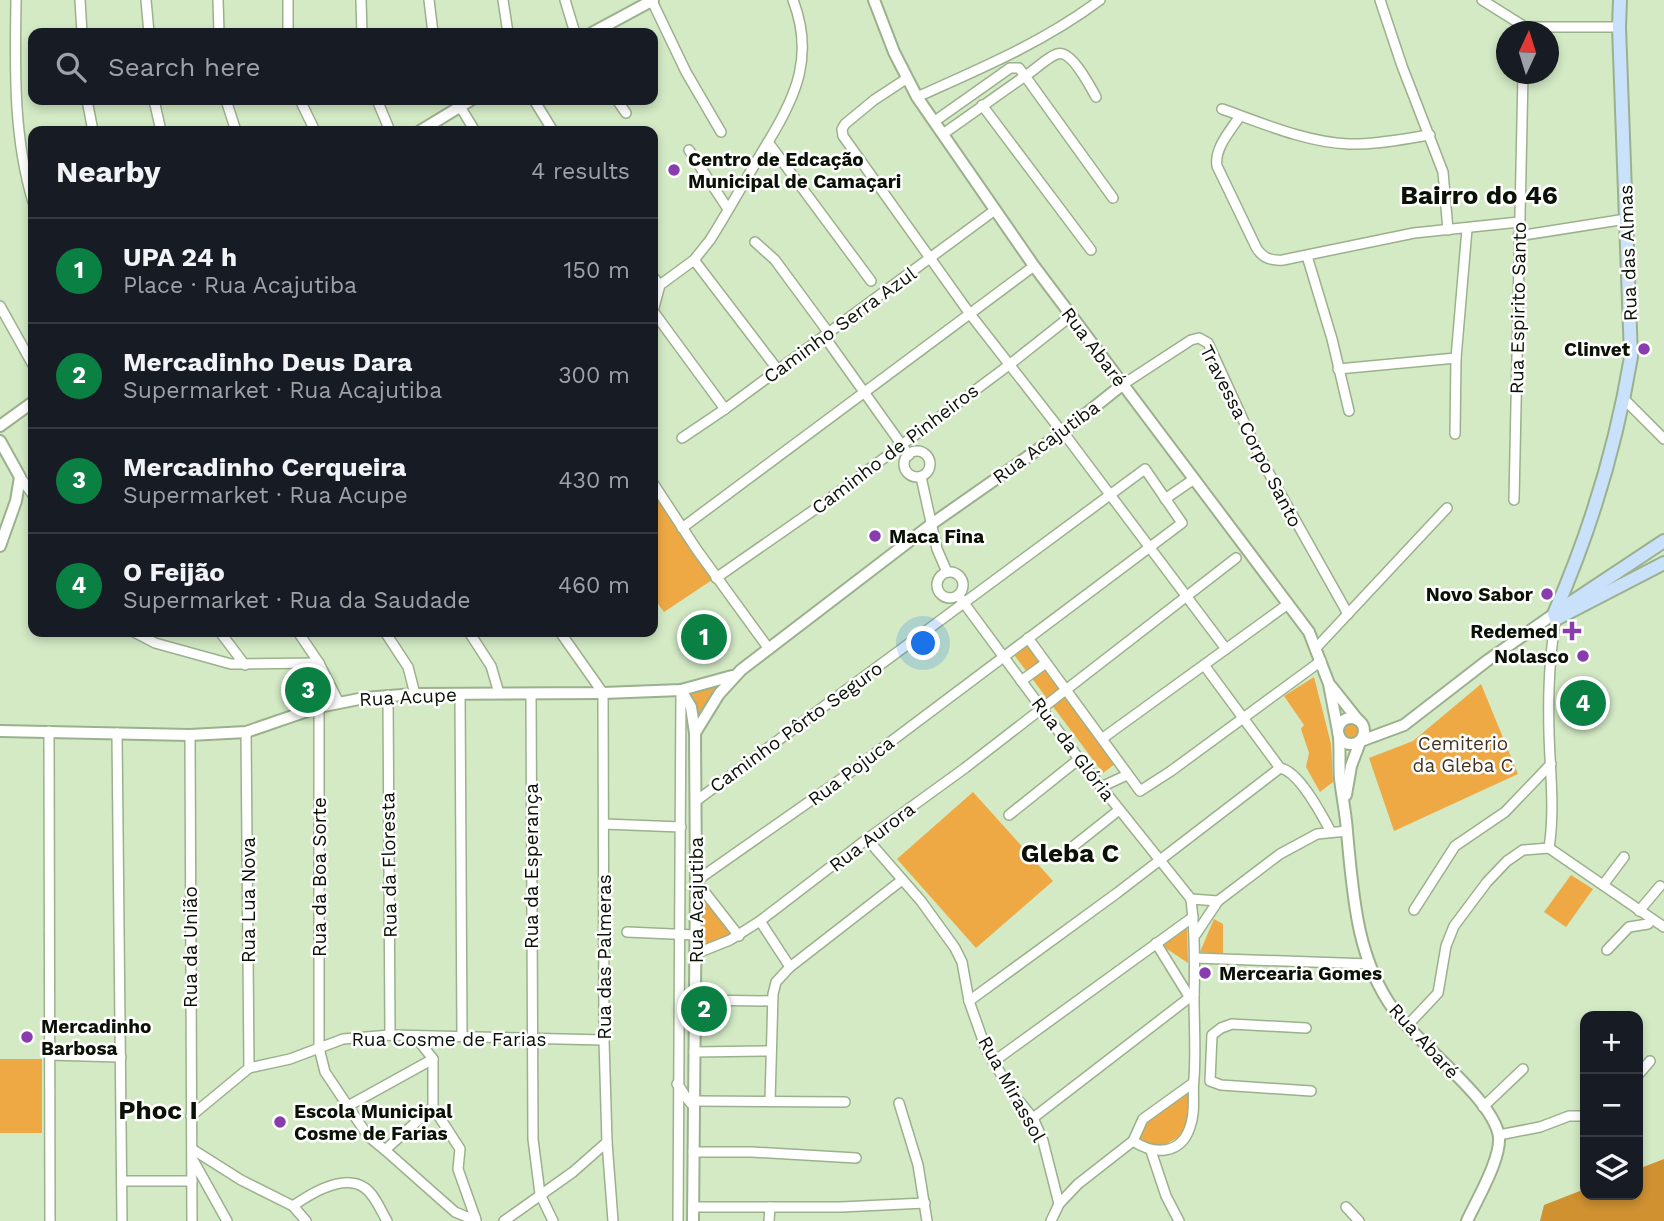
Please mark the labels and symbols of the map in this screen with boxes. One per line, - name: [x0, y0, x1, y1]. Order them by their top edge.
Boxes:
- north arrow: [1496, 21, 1559, 84]
- place label: Centro de Edcação Municipal de Camaçari: [688, 148, 901, 193]
- marker: Centro de Edcação Municipal de Camaçari: [666, 162, 682, 178]
- district label: Bairro do 46: [1400, 180, 1558, 210]
- street label: Rua das Almas: [1614, 184, 1642, 322]
- street label: Rua Espirito Santo: [1505, 222, 1531, 394]
- street label: Caminho Serra Azul: [759, 262, 921, 388]
- street label: Rua Abaré: [1057, 303, 1131, 391]
- place label: Clinvet: [1564, 338, 1631, 361]
- street label: Travessa Corpo Santo: [1195, 341, 1307, 531]
- marker: Clinvet: [1636, 341, 1652, 357]
- street label: Caminho de Pinheiros: [807, 379, 983, 519]
- street label: Rua Acajutiba: [988, 395, 1104, 488]
- place label: Maca Fina: [889, 525, 984, 548]
- marker: Maca Fina: [867, 528, 883, 544]
- place label: Novo Sabor: [1426, 583, 1534, 606]
- marker: Novo Sabor: [1539, 586, 1555, 602]
- pin: 1: [681, 611, 727, 663]
- place label: Redemed: [1470, 620, 1558, 643]
- marker: Redemed: [1564, 623, 1580, 639]
- your location: [906, 626, 940, 660]
- place label: Nolasco: [1494, 645, 1569, 668]
- marker: Nolasco: [1575, 648, 1591, 664]
- street label: Caminho Pôrto Seguro: [705, 657, 887, 797]
- pin: 3: [285, 664, 331, 716]
- pin: 4: [1560, 677, 1606, 729]
- street label: Rua Acupe: [359, 683, 457, 711]
- street label: Rua da Glória: [1026, 692, 1120, 806]
- street label: Rua Pojuca: [803, 731, 899, 811]
- park label: Cemiterio da Gleba C: [1413, 732, 1514, 777]
- street label: Rua da Esperança: [520, 783, 543, 949]
- street label: Rua da Floresta: [376, 792, 402, 938]
- street label: Rua da Boa Sorte: [308, 797, 331, 957]
- street label: Rua Aurora: [825, 797, 920, 877]
- street label: Rua Lua Nova: [237, 837, 260, 963]
- street label: Rua Acajutiba: [685, 837, 708, 963]
- district label: Gleba C: [1021, 838, 1120, 868]
- street label: Rua das Palmeras: [593, 874, 616, 1040]
- street label: Rua da União: [179, 886, 202, 1008]
- place label: Mercearia Gomes: [1219, 962, 1382, 985]
- marker: Mercearia Gomes: [1197, 965, 1213, 981]
- pin: 2: [681, 983, 727, 1035]
- street label: Rua Abaré: [1384, 998, 1464, 1084]
- place label: Mercadinho Barbosa: [41, 1015, 151, 1060]
- street label: Rua Cosme de Farias: [351, 1028, 547, 1051]
- marker: Mercadinho Barbosa: [19, 1029, 35, 1045]
- street label: Rua Mirassol: [973, 1032, 1051, 1146]
- district label: Phoc I: [118, 1095, 198, 1125]
- place label: Escola Municipal Cosme de Farias: [294, 1100, 453, 1145]
- marker: Escola Municipal Cosme de Farias: [272, 1114, 288, 1130]

